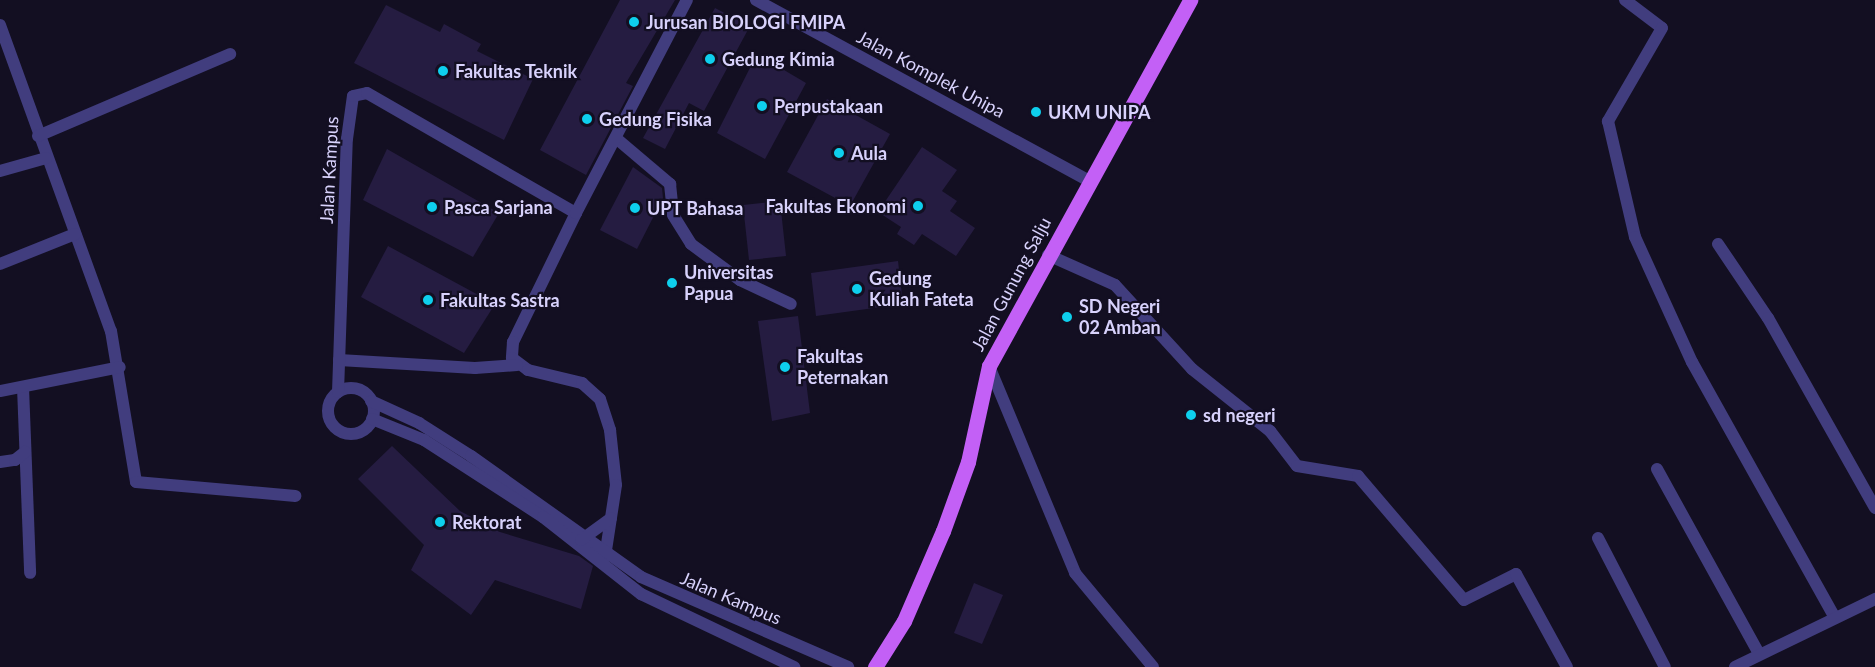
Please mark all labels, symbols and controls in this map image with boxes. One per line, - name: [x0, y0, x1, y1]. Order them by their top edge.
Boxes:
- place label: Jurusan BIOLOGI FMIPA: [646, 11, 845, 33]
- marker: Jurusan BIOLOGI FMIPA: [627, 15, 641, 29]
- street label: Jalan Komplek Unipa: [853, 26, 1009, 122]
- place label: Gedung Kimia: [722, 48, 835, 70]
- marker: Gedung Kimia: [703, 52, 717, 66]
- place label: Fakultas Teknik: [455, 60, 578, 82]
- marker: Fakultas Teknik: [436, 64, 450, 78]
- place label: Perpustakaan: [774, 95, 883, 117]
- marker: Perpustakaan: [755, 99, 769, 113]
- place label: UKM UNIPA: [1048, 101, 1150, 123]
- marker: UKM UNIPA: [1029, 105, 1043, 119]
- place label: Gedung Fisika: [599, 108, 712, 130]
- marker: Gedung Fisika: [580, 112, 594, 126]
- street label: Jalan Kampus: [315, 116, 343, 224]
- place label: Aula: [851, 142, 887, 164]
- marker: Aula: [832, 146, 846, 160]
- place label: Fakultas Ekonomi: [766, 195, 906, 217]
- place label: Pasca Sarjana: [444, 196, 553, 218]
- place label: UPT Bahasa: [647, 197, 744, 219]
- marker: Fakultas Ekonomi: [911, 199, 925, 213]
- marker: Pasca Sarjana: [425, 200, 439, 214]
- marker: UPT Bahasa: [628, 201, 642, 215]
- street label: Jalan Gunung Salju: [967, 213, 1055, 355]
- place label: Universitas Papua: [684, 262, 774, 304]
- place label: Gedung Kuliah Fateta: [869, 268, 974, 310]
- marker: Universitas Papua: [665, 276, 679, 290]
- marker: Gedung Kuliah Fateta: [850, 282, 864, 296]
- place label: Fakultas Sastra: [440, 289, 560, 311]
- marker: Fakultas Sastra: [421, 293, 435, 307]
- place label: SD Negeri 02 Amban: [1079, 296, 1161, 338]
- marker: SD Negeri 02 Amban: [1060, 310, 1074, 324]
- place label: Fakultas Peternakan: [797, 346, 888, 388]
- marker: Fakultas Peternakan: [778, 360, 792, 374]
- place label: sd negeri: [1203, 404, 1276, 426]
- marker: sd negeri: [1184, 408, 1198, 422]
- place label: Rektorat: [452, 511, 521, 533]
- marker: Rektorat: [433, 515, 447, 529]
- street label: Jalan Kampus: [677, 567, 785, 629]

